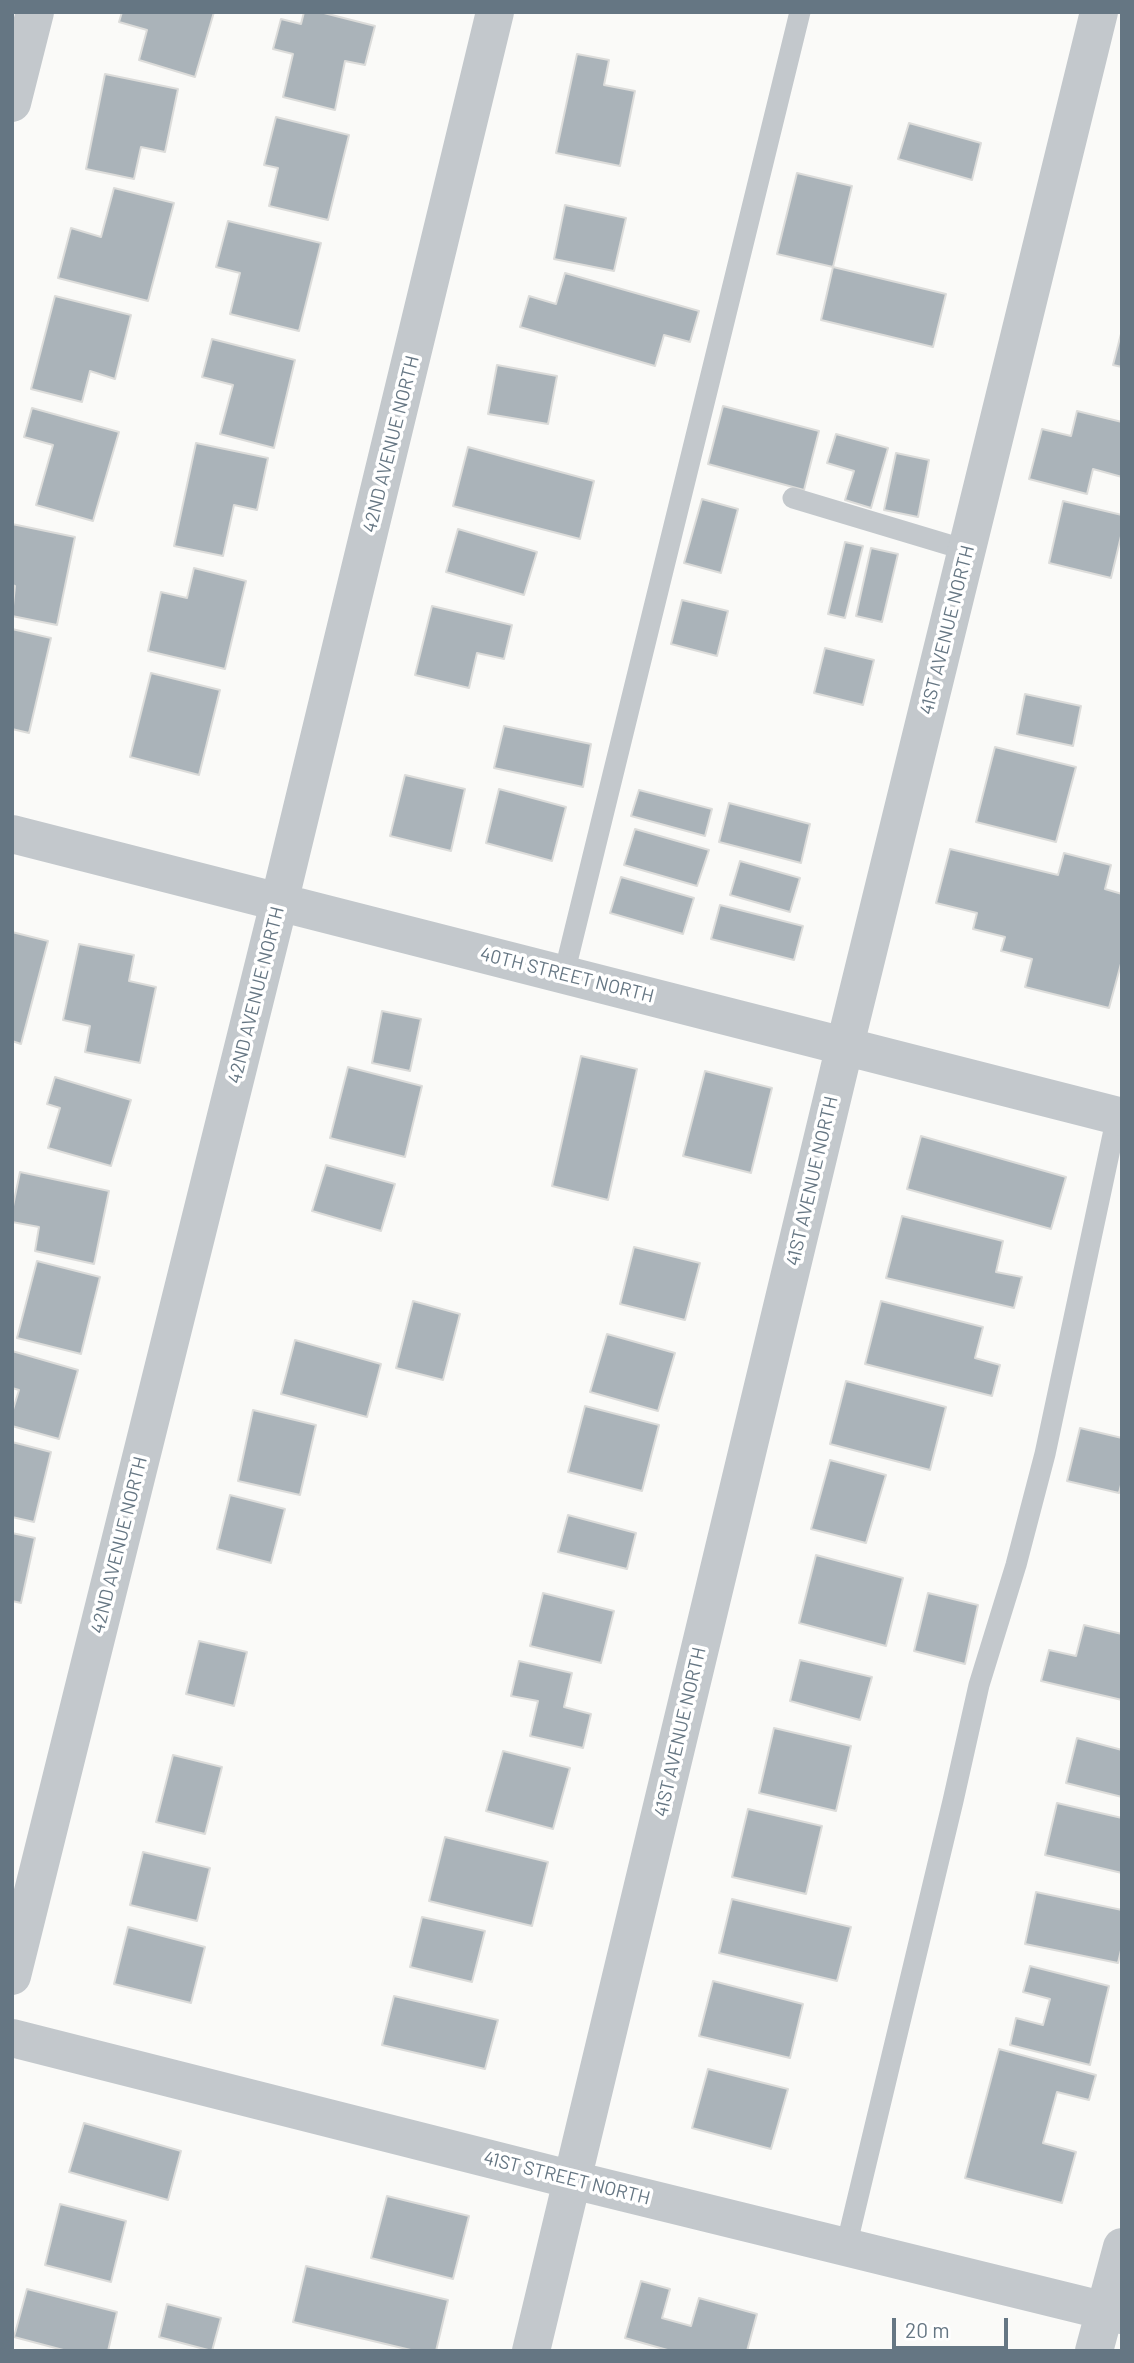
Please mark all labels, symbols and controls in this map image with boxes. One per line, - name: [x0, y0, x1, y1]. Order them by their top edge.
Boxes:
- street label: 42ND AVENUE NORTH: [358, 353, 424, 535]
- street label: 41ST AVENUE NORTH: [915, 543, 979, 717]
- street label: 42ND AVENUE NORTH: [223, 904, 289, 1086]
- street label: 40TH STREET NORTH: [478, 942, 656, 1008]
- street label: 41ST AVENUE NORTH: [781, 1094, 843, 1268]
- street label: 42ND AVENUE NORTH: [86, 1454, 152, 1636]
- street label: 41ST AVENUE NORTH: [649, 1645, 711, 1819]
- street label: 41ST STREET NORTH: [481, 2146, 653, 2210]
- scale bar: [896, 2304, 1012, 2348]
- text: 20 m: [905, 2317, 950, 2342]

